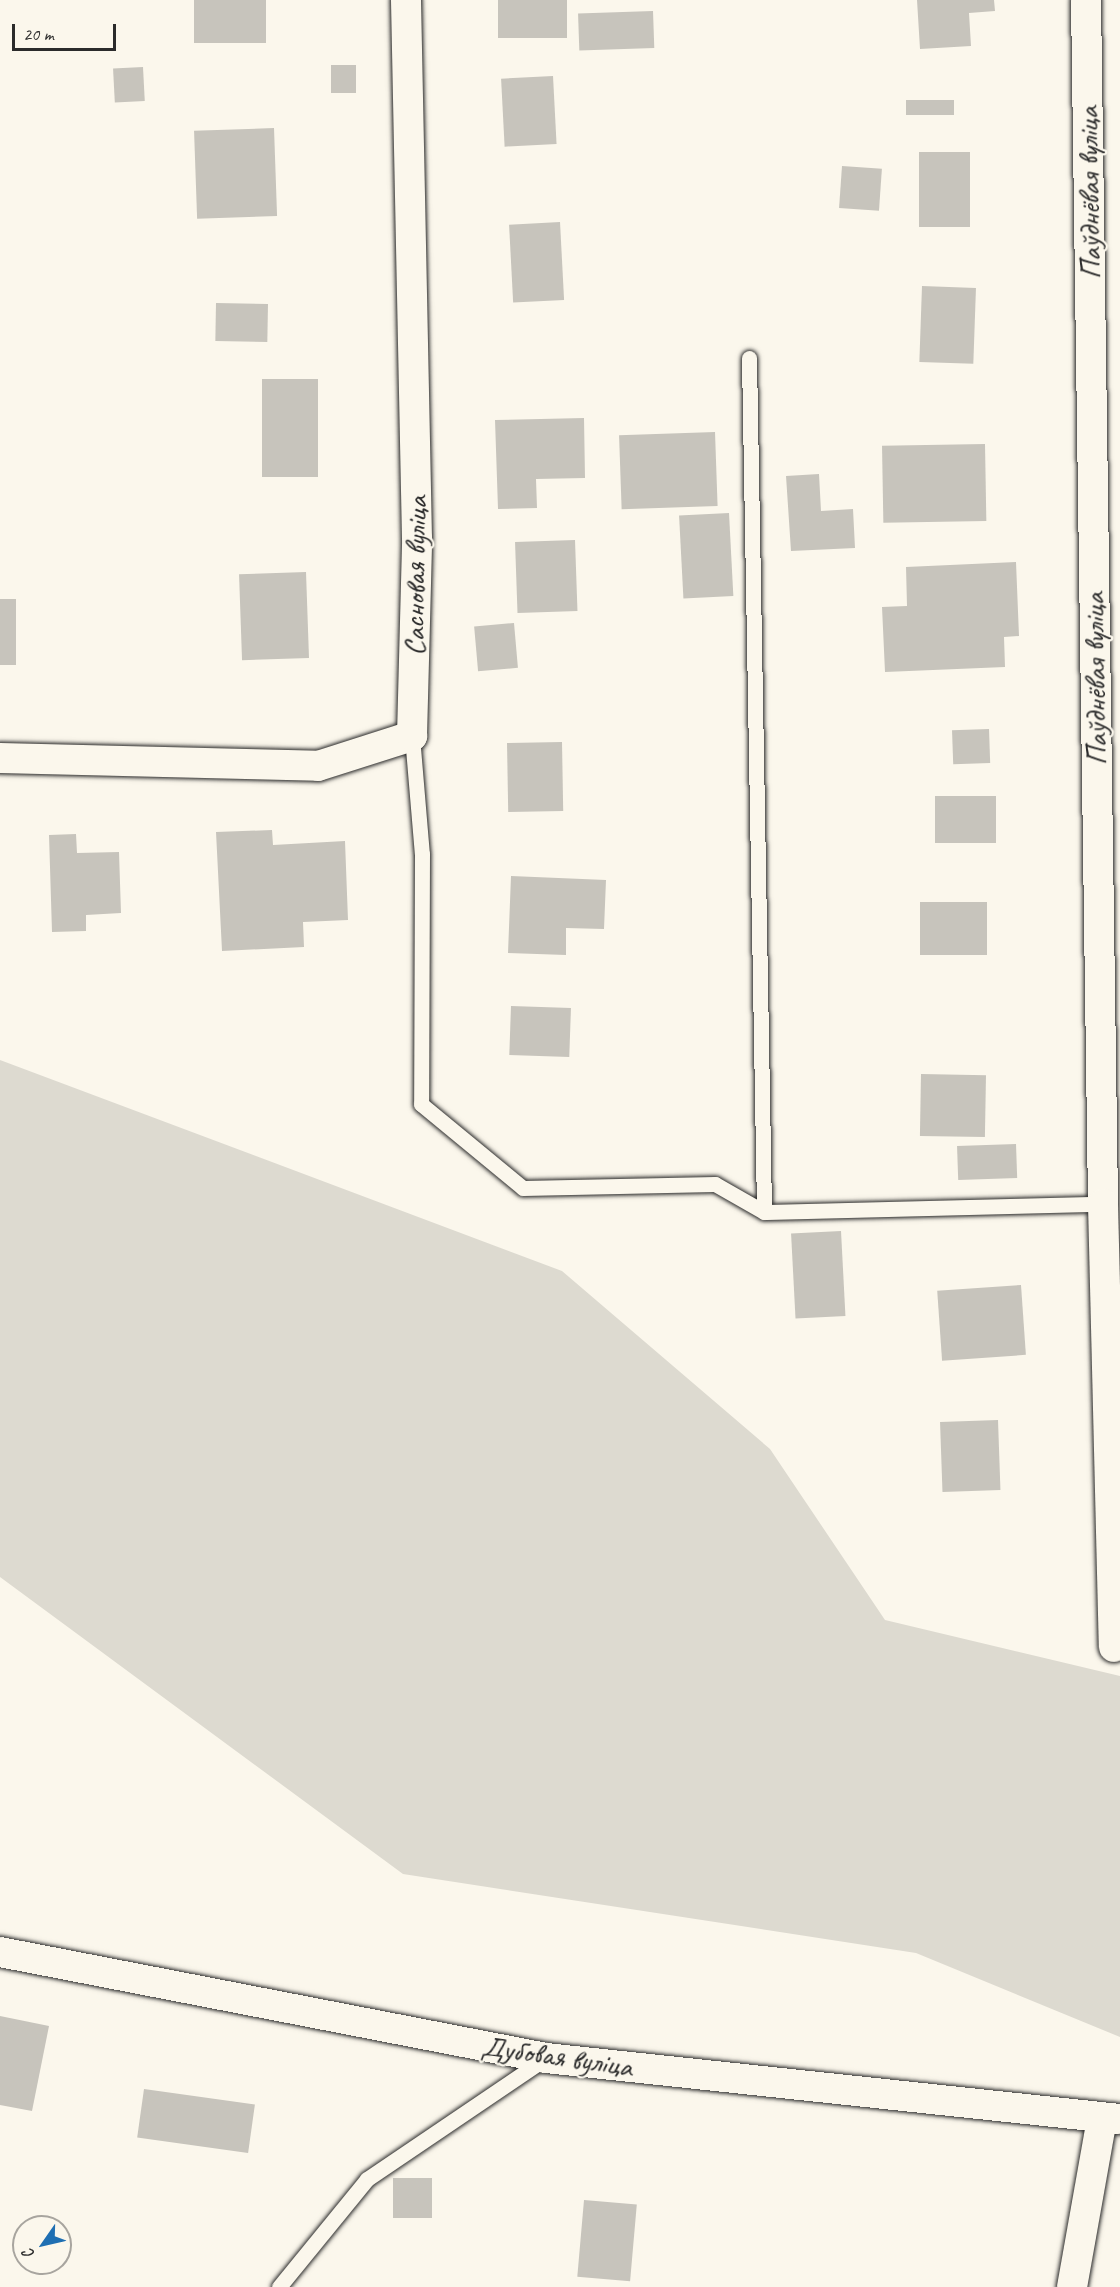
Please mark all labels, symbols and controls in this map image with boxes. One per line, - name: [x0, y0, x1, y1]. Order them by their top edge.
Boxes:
- scale bar: [15, 12, 118, 50]
- text: 20 m: [23, 23, 54, 45]
- street label: Паўднёвая вуліца: [1069, 107, 1109, 279]
- street label: Сасновая вуліца: [396, 496, 434, 656]
- street label: Паўднёвая вуліца: [1075, 593, 1115, 765]
- street label: Дубовая вуліца: [480, 2028, 634, 2084]
- north arrow: [12, 2215, 72, 2275]
- text: С: [18, 2245, 39, 2263]

